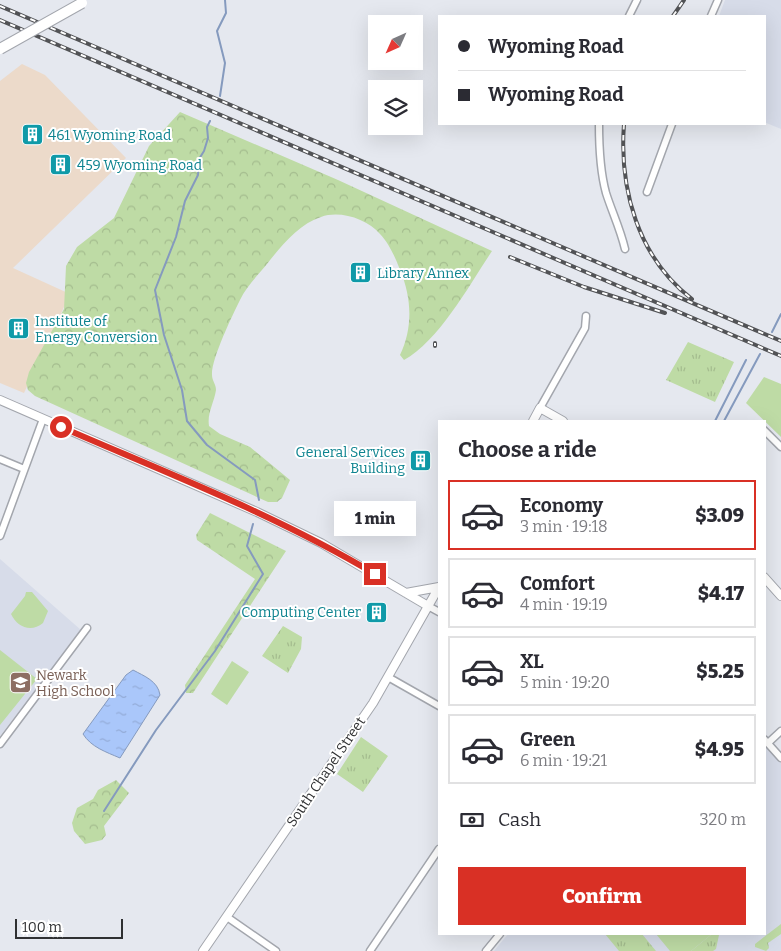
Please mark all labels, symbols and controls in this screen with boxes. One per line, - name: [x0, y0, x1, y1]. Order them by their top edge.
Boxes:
- north arrow: [368, 15, 422, 70]
- map controls: [368, 15, 423, 135]
- text: Wyoming Road: [488, 35, 624, 58]
- button: layers: [368, 80, 423, 135]
- text: Wyoming Road: [488, 83, 624, 106]
- building icon: 461 Wyoming Road: [20, 123, 44, 147]
- place label: 461 Wyoming Road: [48, 127, 171, 144]
- building icon: 459 Wyoming Road: [49, 153, 73, 177]
- place label: 459 Wyoming Road: [77, 157, 202, 174]
- building icon: Library Annex: [349, 261, 373, 285]
- place label: Library Annex: [377, 265, 469, 282]
- place label: Institute of Energy Conversion: [35, 313, 158, 346]
- building icon: Institute of Energy Conversion: [7, 317, 31, 341]
- route start: [50, 416, 72, 438]
- text: Choose a ride: [458, 436, 597, 463]
- place label: General Services Building: [295, 444, 405, 477]
- building icon: General Services Building: [409, 448, 433, 472]
- icon: car: [460, 493, 505, 538]
- text: Economy: [520, 494, 603, 517]
- callout: 1 min: [334, 502, 416, 536]
- text: $3.09: [695, 504, 744, 527]
- text: 1 min: [355, 509, 395, 528]
- text: 3 min · 19:18: [520, 517, 608, 536]
- route end: [364, 563, 386, 585]
- icon: car: [460, 571, 505, 616]
- text: Comfort: [520, 572, 595, 595]
- text: $4.17: [698, 582, 744, 605]
- text: 4 min · 19:19: [520, 595, 608, 614]
- building icon: Computing Center: [365, 600, 389, 624]
- place label: Computing Center: [241, 604, 361, 621]
- icon: car: [460, 649, 505, 694]
- text: XL: [520, 650, 544, 673]
- text: $5.25: [696, 660, 744, 683]
- place label: Newark High School: [36, 667, 114, 700]
- school or university icon: Newark High School: [8, 671, 32, 695]
- text: 5 min · 19:20: [520, 673, 610, 692]
- street label: South Chapel Street: [283, 714, 369, 830]
- icon: car: [460, 727, 505, 772]
- text: Green: [520, 728, 575, 751]
- text: $4.95: [695, 738, 744, 761]
- text: 6 min · 19:21: [520, 751, 607, 770]
- icon: cash: [458, 806, 486, 834]
- text: Cash: [498, 808, 541, 831]
- text: 320 m: [699, 810, 746, 829]
- button: Confirm: [458, 867, 746, 925]
- scale bar: [15, 916, 122, 939]
- text: 100 m: [22, 919, 62, 936]

